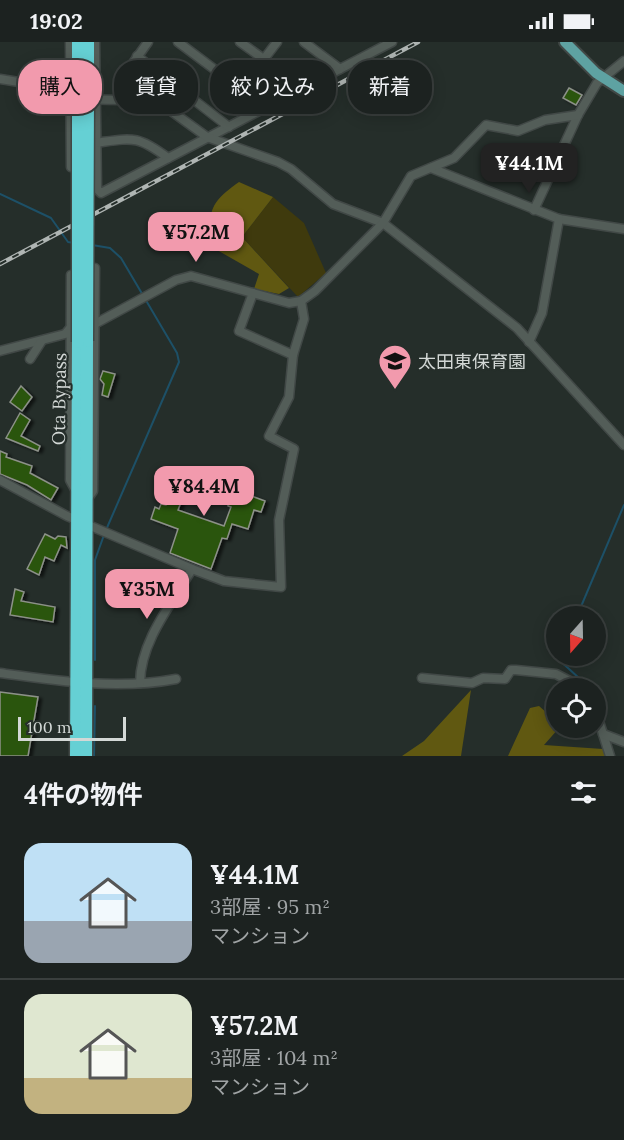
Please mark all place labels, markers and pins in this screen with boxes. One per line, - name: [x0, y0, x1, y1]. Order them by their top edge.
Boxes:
- pin: ¥44.1M: [480, 143, 578, 194]
- pin: ¥57.2M: [147, 212, 245, 263]
- school or university icon: 太田東保育園: [377, 343, 413, 390]
- place label: 太田東保育園: [418, 350, 526, 373]
- pin: ¥84.4M: [155, 466, 253, 517]
- pin: ¥35M: [111, 569, 183, 620]

